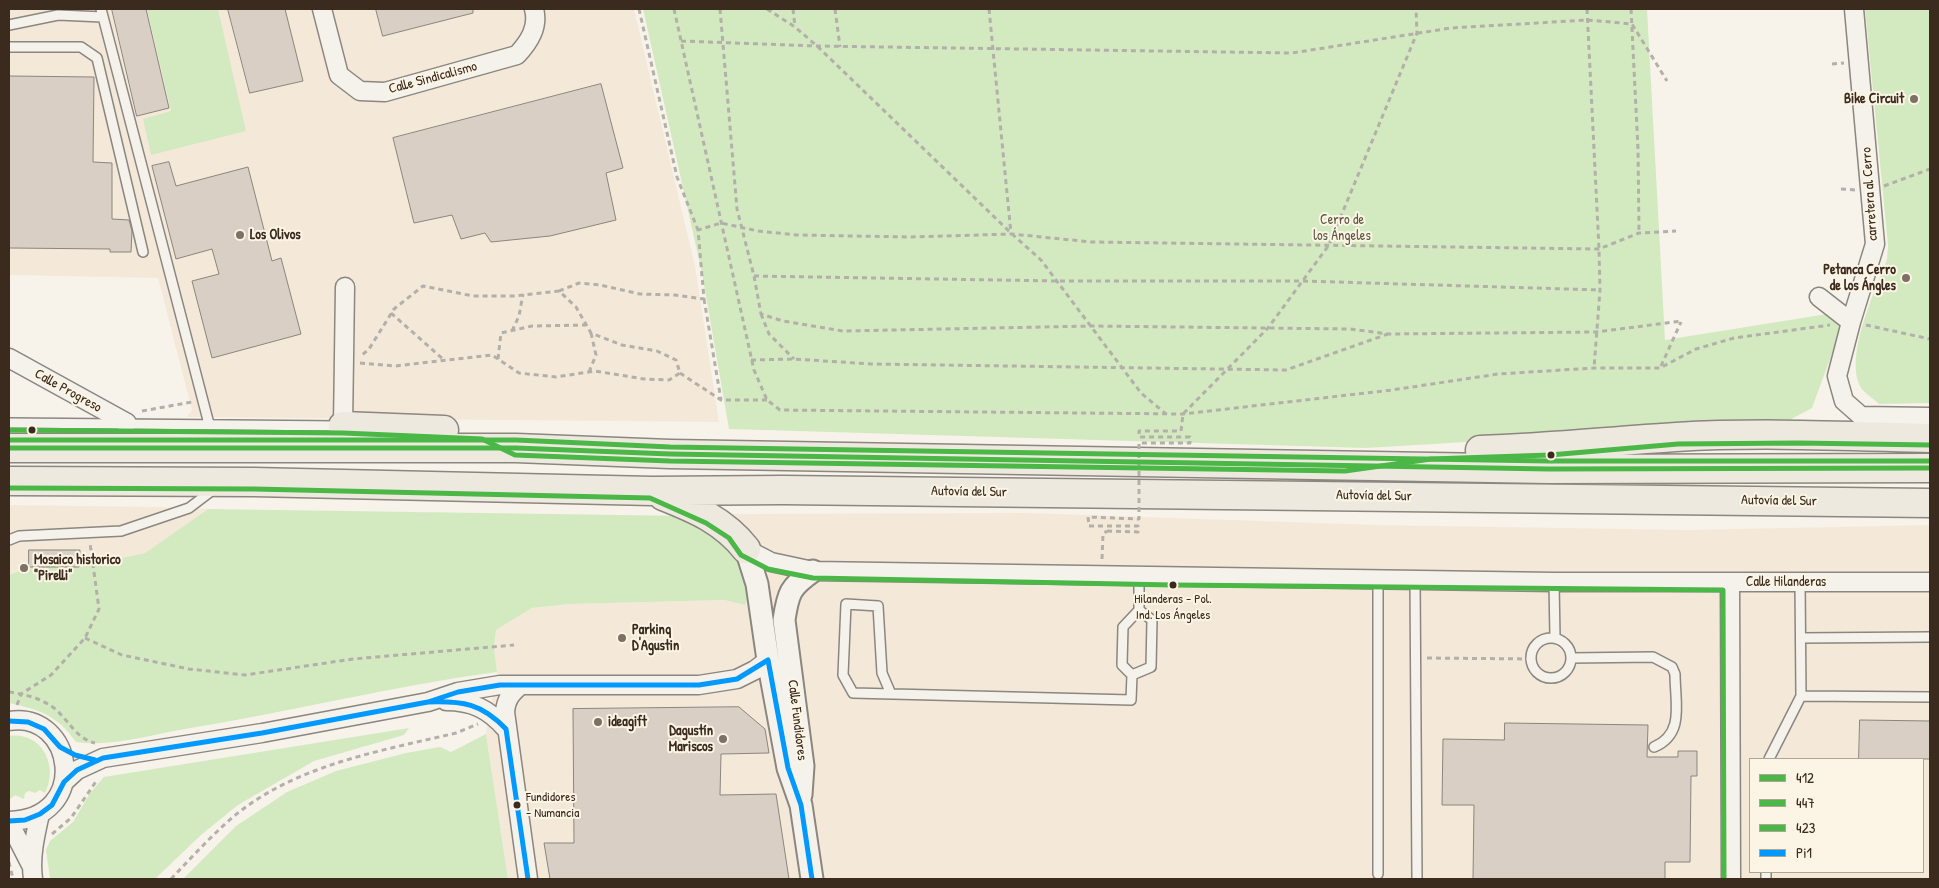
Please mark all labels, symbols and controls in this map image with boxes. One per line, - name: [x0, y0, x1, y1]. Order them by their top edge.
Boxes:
- street label: Calle Sindicalismo: [387, 58, 479, 98]
- place label: Bike Circuit: [1844, 91, 1904, 107]
- marker: Bike Circuit: [1908, 93, 1920, 105]
- street label: carretera al Cerro: [1858, 147, 1882, 241]
- park label: Cerro de los Ángeles: [1313, 212, 1371, 244]
- place label: Los Olivos: [250, 227, 301, 243]
- marker: Los Olivos: [234, 229, 246, 241]
- place label: Petanca Cerro de los Ángles: [1823, 262, 1896, 294]
- marker: Petanca Cerro de los Ángles: [1900, 272, 1912, 284]
- street label: Calle Progreso: [32, 366, 104, 416]
- unlabelled marker: [27, 425, 37, 435]
- unlabelled marker: [1546, 450, 1556, 460]
- street label: Autovía del Sur: [931, 483, 1007, 501]
- street label: Autovía del Sur: [1336, 487, 1412, 505]
- street label: Autovía del Sur: [1741, 492, 1817, 510]
- place label: Mosaico historico "Pirelli": [34, 552, 121, 584]
- marker: Mosaico historico "Pirelli": [18, 562, 30, 574]
- street label: Calle Hilanderas: [1746, 574, 1826, 590]
- marker: Hilanderas - Pol. Ind. Los Ángeles: [1168, 580, 1178, 590]
- place label: Hilanderas - Pol. Ind. Los Ángeles: [1134, 592, 1212, 623]
- place label: Parking D'Agustin: [632, 622, 679, 654]
- marker: Parking D'Agustin: [616, 632, 628, 644]
- street label: Calle Fundidores: [784, 679, 810, 761]
- place label: ideagift: [608, 714, 647, 730]
- marker: ideagift: [592, 716, 604, 728]
- place label: Dagustín Mariscos: [669, 723, 713, 756]
- marker: Dagustín Mariscos: [717, 733, 729, 745]
- legend: [1749, 758, 1924, 873]
- text: 412: [1796, 767, 1814, 788]
- place label: Fundidores - Numancia: [526, 790, 579, 821]
- text: 447: [1796, 792, 1815, 813]
- marker: Fundidores - Numancia: [512, 800, 522, 810]
- text: 423: [1796, 817, 1815, 838]
- text: Pi1: [1796, 842, 1812, 863]

